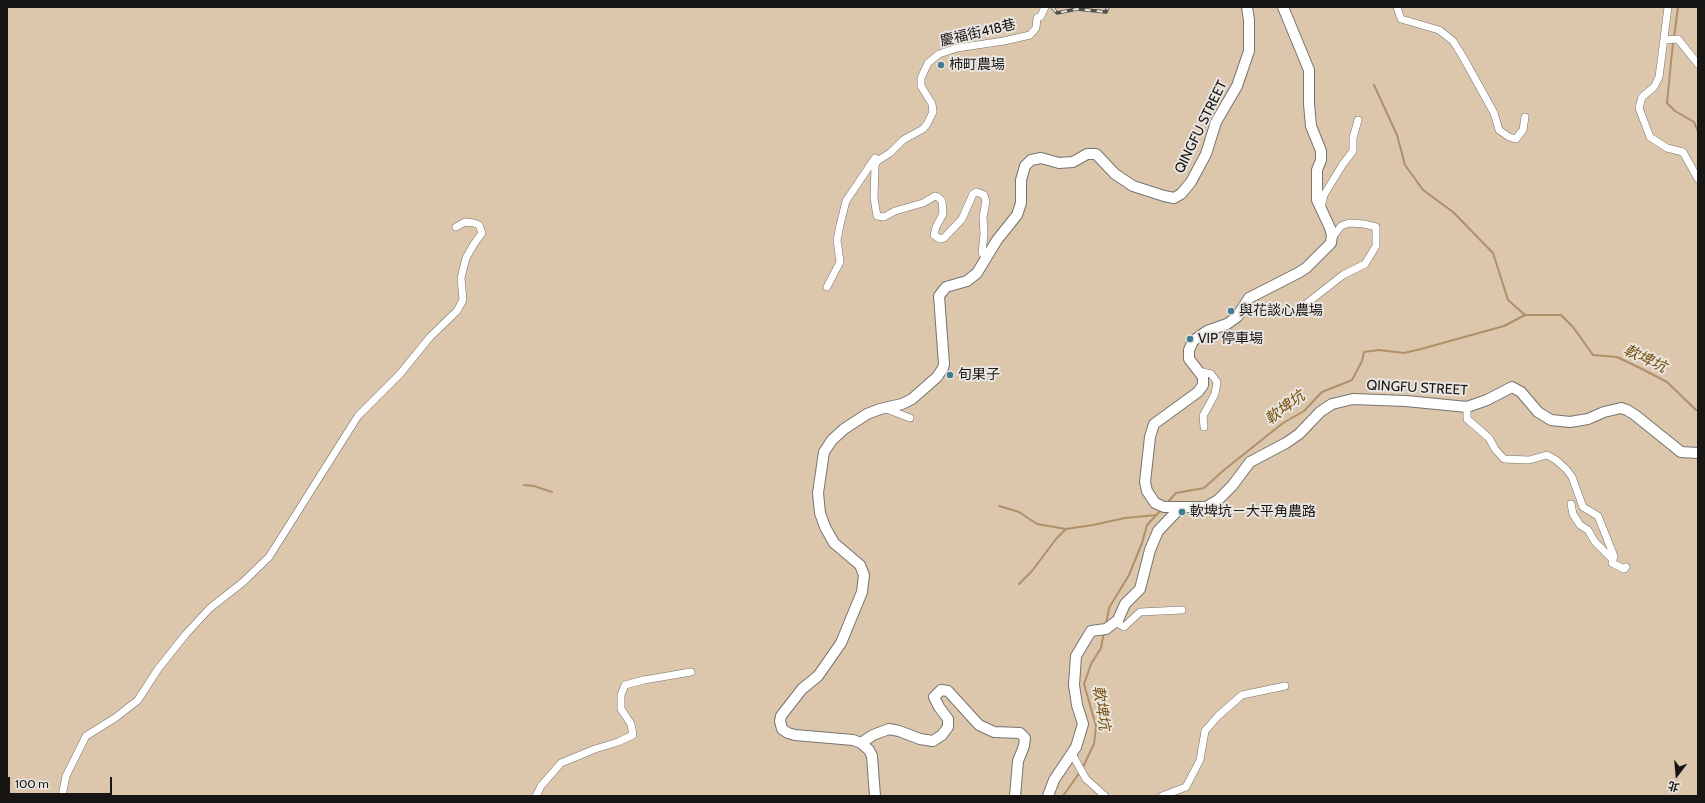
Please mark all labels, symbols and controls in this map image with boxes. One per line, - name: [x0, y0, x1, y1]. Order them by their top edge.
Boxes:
- street label: 慶福街418巷: [939, 16, 1017, 50]
- place label: 柿町農場: [949, 57, 1005, 73]
- marker: 柿町農場: [936, 60, 946, 70]
- street label: QINGFU STREET: [1171, 78, 1231, 176]
- place label: 與花談心農場: [1239, 303, 1323, 319]
- marker: 與花談心農場: [1226, 306, 1236, 316]
- place label: VIP 停車場: [1198, 331, 1263, 347]
- marker: VIP 停車場: [1185, 334, 1195, 344]
- water label: 軟埤坑: [1621, 341, 1669, 377]
- place label: 旬果子: [958, 367, 1000, 383]
- marker: 旬果子: [945, 370, 955, 380]
- street label: QINGFU STREET: [1366, 377, 1468, 399]
- water label: 軟埤坑: [1262, 387, 1308, 429]
- place label: 軟埤坑－大平角農路: [1190, 504, 1316, 520]
- marker: 軟埤坑－大平角農路: [1177, 507, 1187, 517]
- water label: 軟埤坑: [1089, 684, 1113, 732]
- north arrow: [1657, 755, 1697, 795]
- scale bar: [10, 769, 114, 795]
- text: 100 m: [15, 776, 49, 791]
- text: 北: [1666, 778, 1681, 795]

